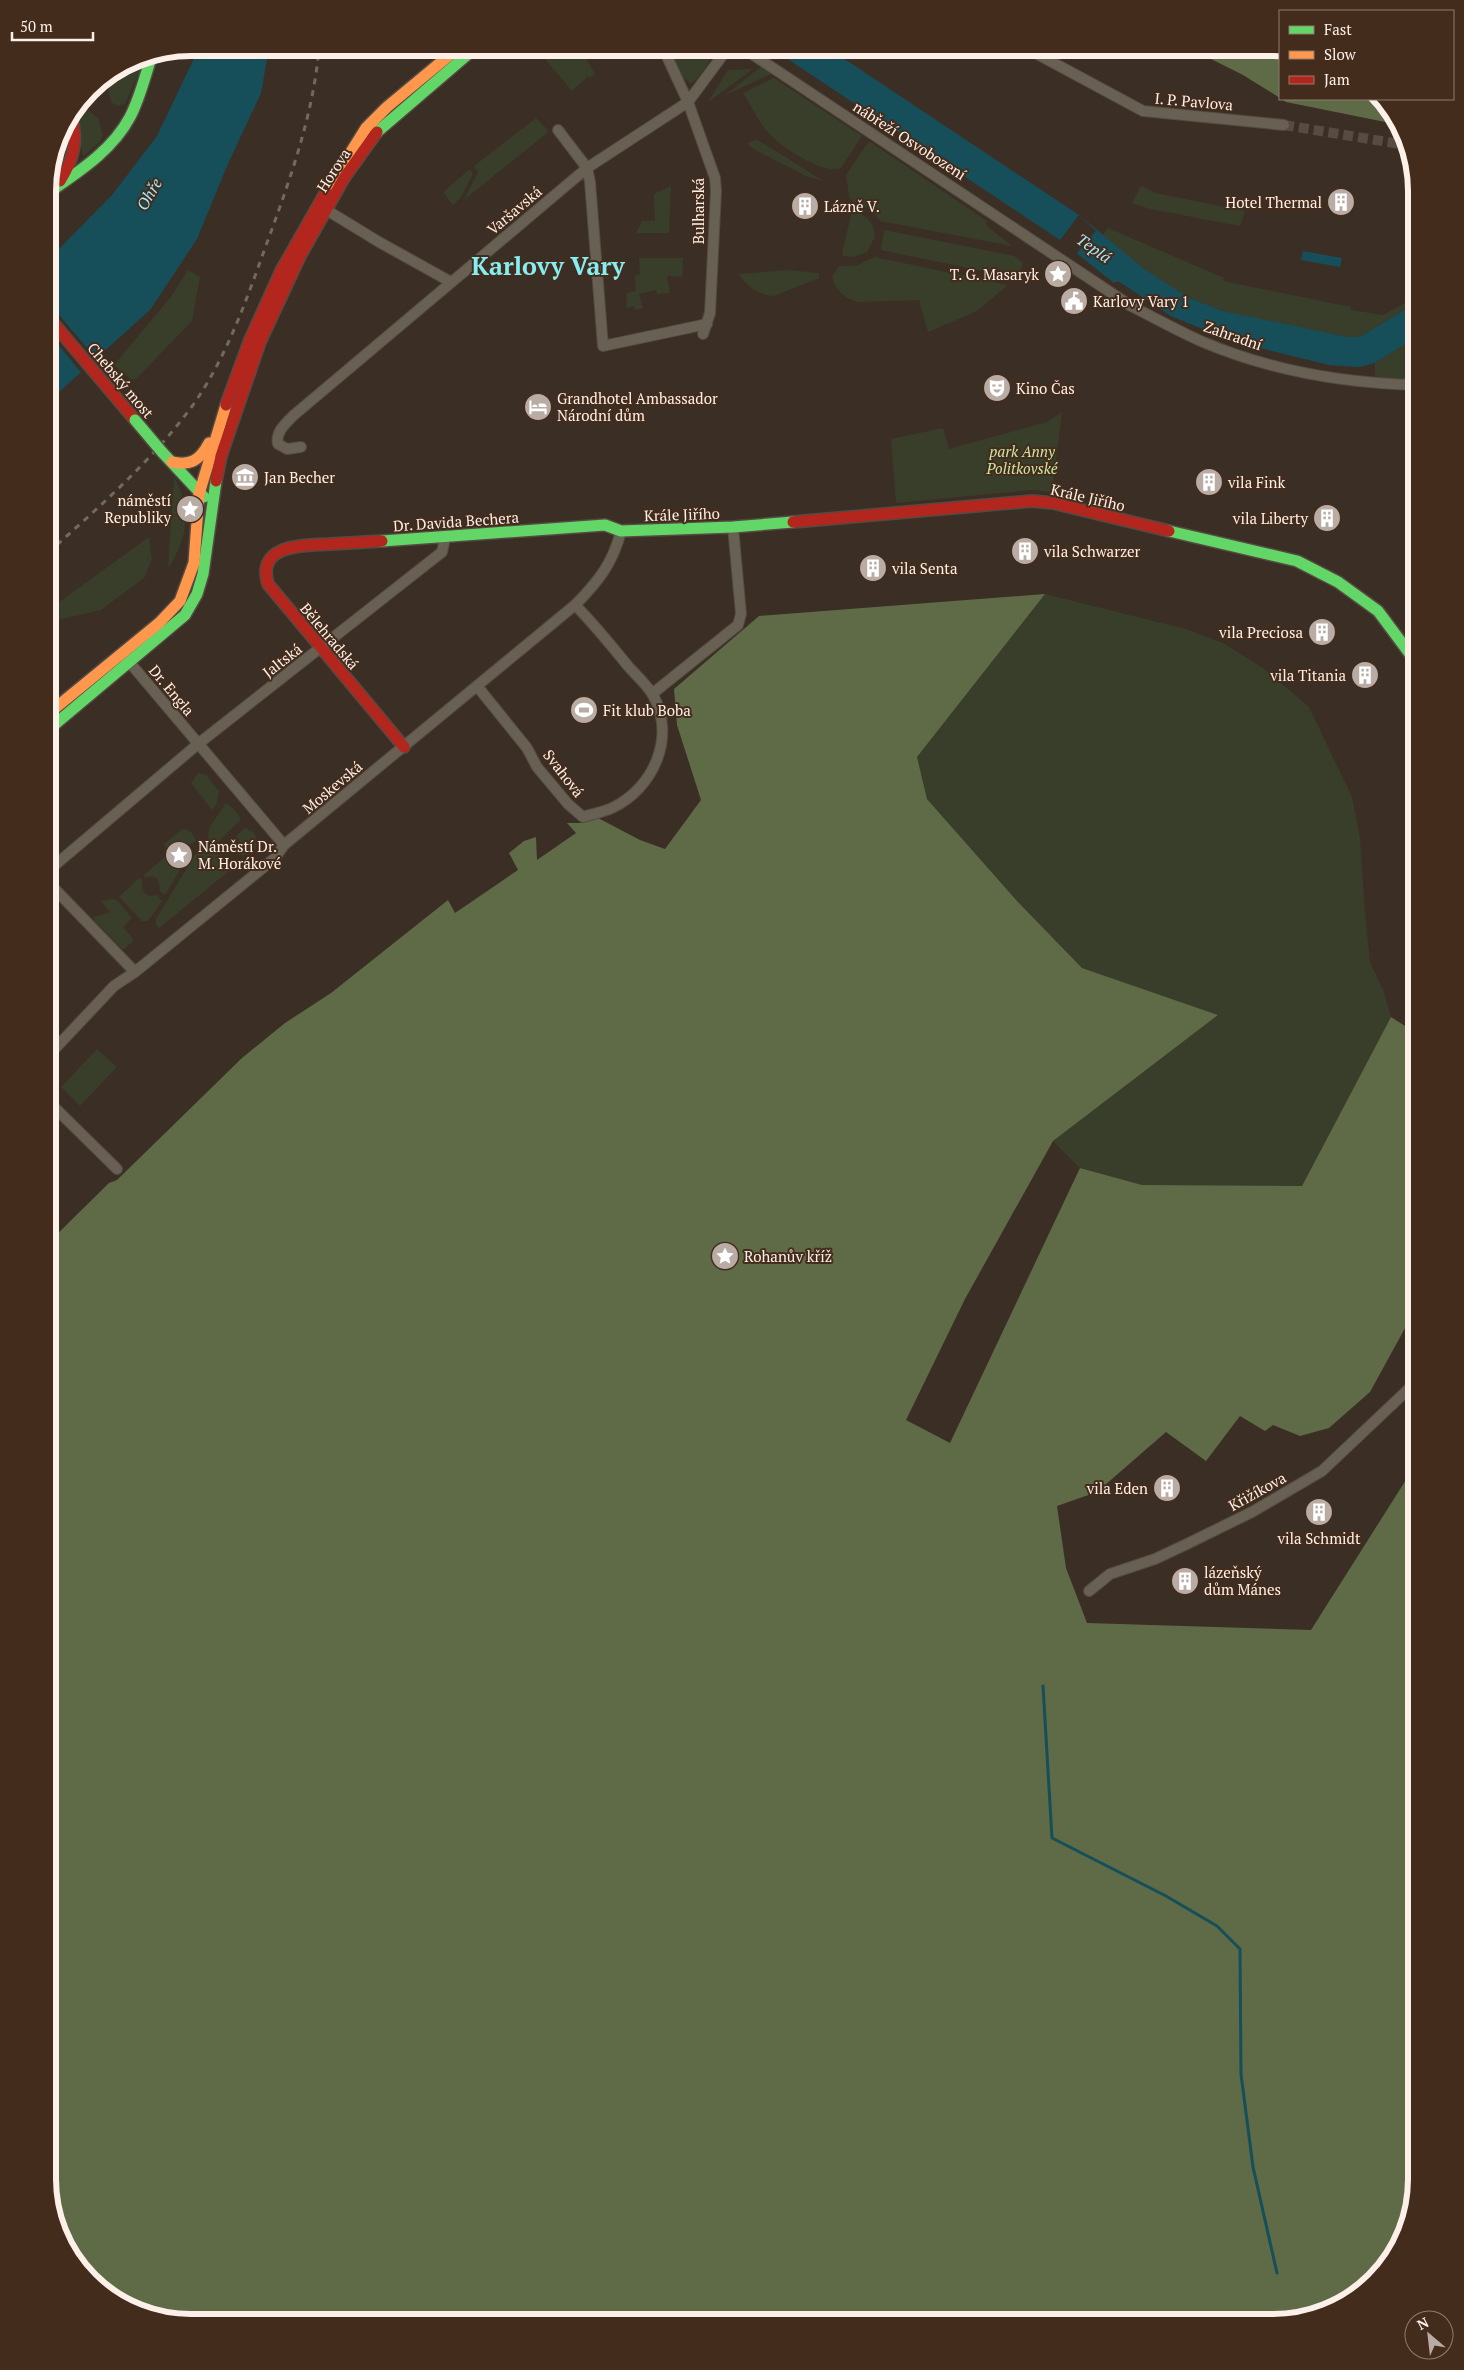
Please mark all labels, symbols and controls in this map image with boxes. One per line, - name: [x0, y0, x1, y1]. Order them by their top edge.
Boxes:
- scale bar: [12, 10, 94, 42]
- legend: [1279, 10, 1454, 100]
- text: 50 m: [20, 16, 53, 36]
- text: Fast: [1324, 19, 1352, 39]
- text: Slow: [1324, 44, 1357, 64]
- text: Jam: [1324, 69, 1350, 89]
- street label: I. P. Pavlova: [1154, 88, 1234, 114]
- street label: nábřeží Osvobození: [850, 96, 971, 184]
- street label: Horova: [311, 144, 355, 196]
- water label: Ohře: [131, 174, 167, 214]
- street label: Bulharská: [688, 177, 708, 244]
- street label: Varšavská: [482, 181, 546, 239]
- building icon: Hotel Thermal: [1326, 187, 1356, 217]
- building icon: Lázně V.: [790, 191, 820, 221]
- place label: Hotel Thermal: [1225, 192, 1322, 212]
- place label: Lázně V.: [824, 196, 880, 216]
- water label: Teplá: [1072, 228, 1116, 268]
- district label: Karlovy Vary: [471, 249, 625, 282]
- place icon: T. G. Masaryk: [1043, 259, 1073, 289]
- place label: T. G. Masaryk: [950, 264, 1039, 284]
- public building icon: Karlovy Vary 1: [1059, 286, 1089, 316]
- place label: Karlovy Vary 1: [1093, 291, 1189, 311]
- street label: Zahradní: [1201, 316, 1265, 354]
- street label: Chebský most: [83, 338, 159, 422]
- theatre icon: Kino Čas: [982, 373, 1012, 403]
- place label: Kino Čas: [1016, 378, 1075, 398]
- place label: Grandhotel Ambassador Národní dům: [557, 388, 718, 425]
- hotel icon: Grandhotel Ambassador Národní dům: [523, 392, 553, 422]
- park label: park Anny Politkovské: [985, 441, 1059, 478]
- museum icon: Jan Becher: [230, 462, 260, 492]
- place label: Jan Becher: [264, 467, 335, 487]
- building icon: vila Fink: [1194, 467, 1224, 497]
- place label: vila Fink: [1227, 472, 1285, 492]
- street label: Krále Jiřího: [1049, 479, 1127, 515]
- place label: náměstí Republiky: [105, 490, 171, 527]
- place icon: náměstí Republiky: [175, 494, 205, 524]
- street label: Krále Jiřího: [644, 503, 720, 525]
- building icon: vila Liberty: [1312, 503, 1342, 533]
- street label: Dr. Davida Bechera: [392, 507, 520, 535]
- place label: vila Liberty: [1232, 508, 1308, 528]
- building icon: vila Schwarzer: [1010, 536, 1040, 566]
- place label: vila Schwarzer: [1043, 541, 1141, 561]
- building icon: vila Senta: [858, 553, 888, 583]
- place label: vila Senta: [891, 558, 958, 578]
- street label: Bělehradská: [296, 599, 364, 674]
- building icon: vila Preciosa: [1307, 617, 1337, 647]
- place label: vila Preciosa: [1218, 622, 1303, 642]
- street label: Jaltská: [258, 638, 306, 682]
- street label: Dr. Engla: [145, 660, 199, 720]
- building icon: vila Titania: [1350, 660, 1380, 690]
- place label: vila Titania: [1269, 665, 1346, 685]
- sports icon: Fit klub Boba: [569, 695, 599, 725]
- place label: Fit klub Boba: [603, 700, 691, 720]
- street label: Svahová: [539, 745, 589, 801]
- street label: Moskevská: [298, 756, 366, 818]
- place label: Náměstí Dr. M. Horákové: [198, 836, 281, 873]
- place icon: Náměstí Dr. M. Horákové: [164, 840, 194, 870]
- place icon: Rohanův kříž: [710, 1241, 740, 1271]
- place label: Rohanův kříž: [744, 1246, 832, 1266]
- street label: Křižíkova: [1225, 1467, 1290, 1515]
- building icon: vila Eden: [1152, 1473, 1182, 1503]
- place label: vila Eden: [1086, 1478, 1148, 1498]
- building icon: vila Schmidt: [1304, 1497, 1334, 1527]
- place label: vila Schmidt: [1276, 1528, 1361, 1548]
- place label: lázeňský dům Mánes: [1204, 1562, 1281, 1599]
- building icon: lázeňský dům Mánes: [1170, 1566, 1200, 1596]
- north arrow: [1404, 2310, 1454, 2360]
- text: N: [1414, 2312, 1432, 2334]

